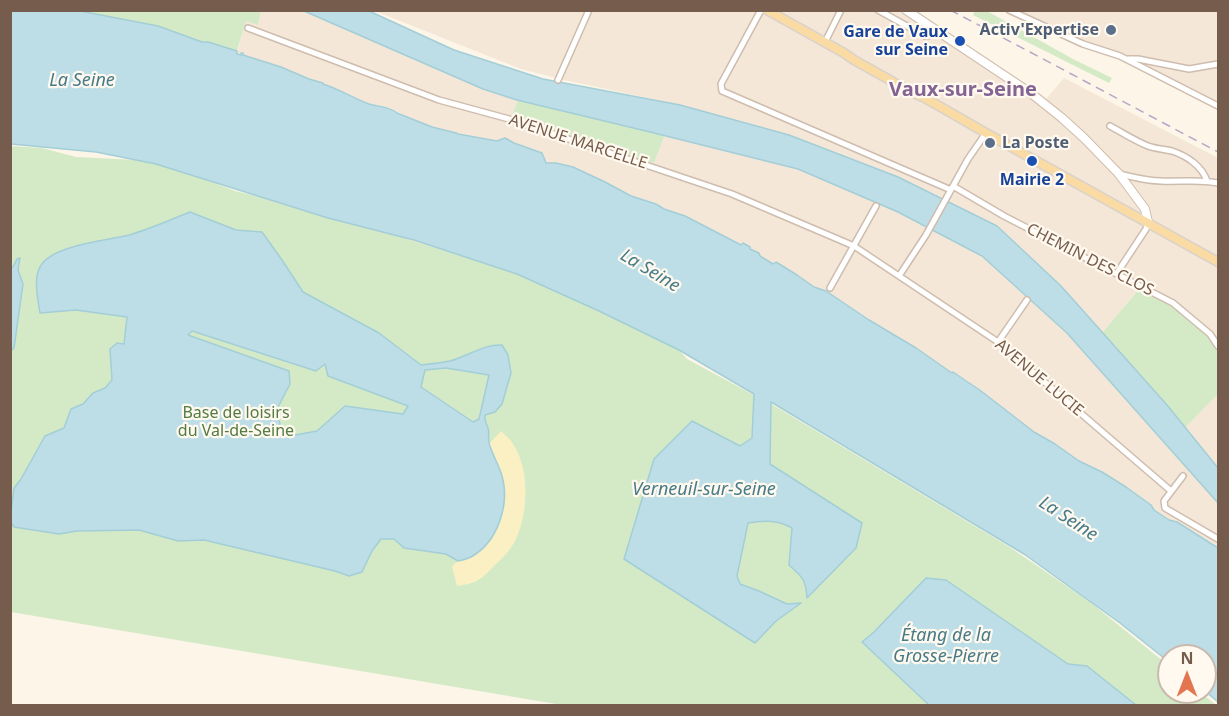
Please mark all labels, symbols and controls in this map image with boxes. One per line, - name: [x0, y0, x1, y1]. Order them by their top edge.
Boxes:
- place label: Activ'Expertise: [980, 20, 1099, 40]
- place label: Gare de Vaux sur Seine: [843, 22, 948, 60]
- marker: Activ'Expertise: [1104, 23, 1118, 37]
- marker: Gare de Vaux sur Seine: [953, 34, 967, 48]
- water label: La Seine: [49, 70, 115, 92]
- district label: Vaux-sur-Seine: [889, 78, 1037, 102]
- street label: AVENUE MARCELLE: [506, 111, 650, 173]
- place label: La Poste: [1002, 133, 1069, 153]
- marker: La Poste: [983, 136, 997, 150]
- marker: Mairie 2: [1025, 154, 1039, 168]
- place label: Mairie 2: [1000, 170, 1064, 190]
- street label: CHEMIN DES CLOS: [1023, 220, 1157, 300]
- water label: La Seine: [616, 245, 684, 297]
- street label: AVENUE LUCIE: [991, 336, 1087, 420]
- park label: Base de loisirs du Val-de-Seine: [178, 403, 294, 441]
- water label: Verneuil-sur-Seine: [632, 479, 776, 501]
- water label: La Seine: [1035, 492, 1101, 546]
- water label: Étang de la Grosse-Pierre: [893, 625, 999, 668]
- north arrow: [1157, 644, 1217, 704]
- text: N: [1180, 647, 1194, 669]

